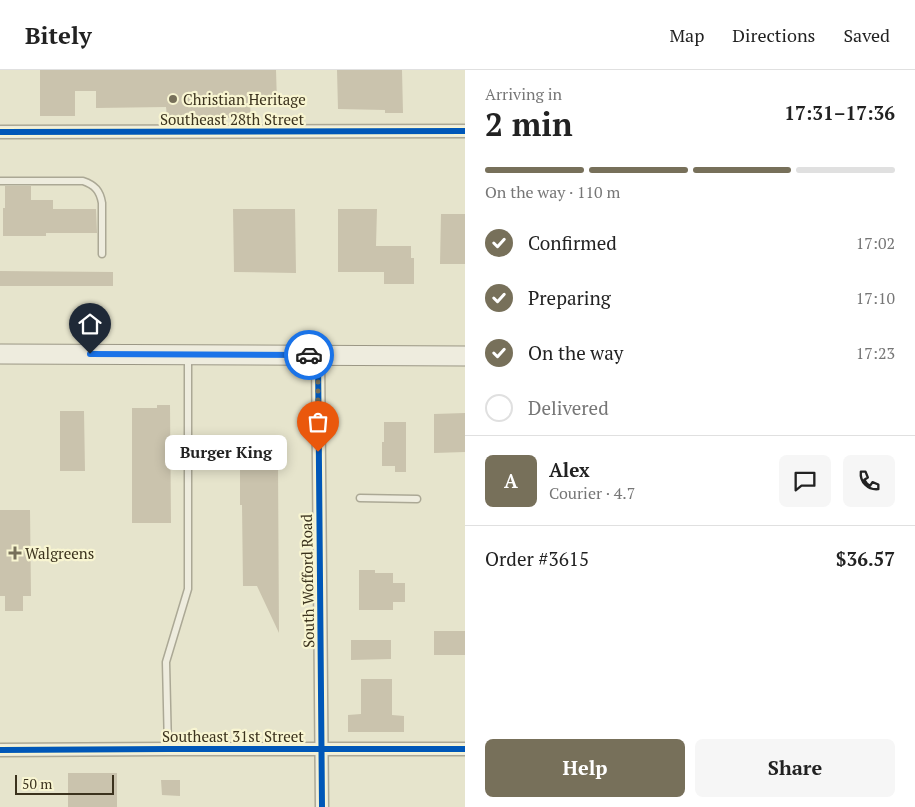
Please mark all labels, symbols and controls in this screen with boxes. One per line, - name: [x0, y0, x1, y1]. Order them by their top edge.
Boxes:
- text: Bitely: [25, 19, 92, 51]
- text: Map: [669, 23, 704, 47]
- text: Directions: [732, 23, 815, 47]
- text: Saved: [843, 23, 890, 47]
- text: Arriving in: [485, 83, 562, 105]
- place label: Christian Heritage: [183, 89, 306, 109]
- marker: Christian Heritage: [167, 93, 179, 105]
- text: 17:31–17:36: [784, 100, 895, 125]
- text: 2 min: [485, 103, 573, 145]
- street label: Southeast 28th Street: [160, 109, 305, 129]
- text: On the way · 110 m: [485, 181, 620, 203]
- icon: check: [485, 229, 513, 257]
- text: Confirmed: [528, 230, 617, 255]
- text: 17:02: [856, 232, 895, 254]
- icon: check: [485, 284, 513, 312]
- text: Preparing: [528, 285, 611, 310]
- text: 17:10: [856, 287, 895, 309]
- pin: [69, 303, 111, 354]
- icon: home: [76, 310, 104, 338]
- courier: [284, 330, 334, 380]
- icon: check: [485, 339, 513, 367]
- text: On the way: [528, 340, 623, 365]
- icon: car: [295, 341, 323, 369]
- text: 17:23: [856, 342, 895, 364]
- text: Delivered: [528, 395, 609, 420]
- pin: [297, 401, 339, 452]
- icon: bag: [304, 408, 332, 436]
- callout: Burger King: [166, 434, 288, 470]
- text: Burger King: [180, 441, 272, 463]
- button: chat: [779, 455, 831, 507]
- button: phone: [843, 455, 895, 507]
- text: Alex: [549, 457, 590, 482]
- text: A: [504, 468, 518, 493]
- text: Courier · 4.7: [549, 482, 635, 504]
- street label: South Wofford Road: [296, 514, 318, 648]
- place label: Walgreens: [25, 543, 94, 563]
- text: Order #3615: [485, 546, 589, 571]
- text: $36.57: [836, 546, 895, 571]
- marker: Walgreens: [9, 547, 21, 559]
- street label: Southeast 31st Street: [162, 726, 304, 746]
- button: Help: [485, 739, 685, 797]
- button: Share: [695, 739, 895, 797]
- scale bar: [15, 772, 114, 795]
- text: 50 m: [22, 774, 52, 793]

